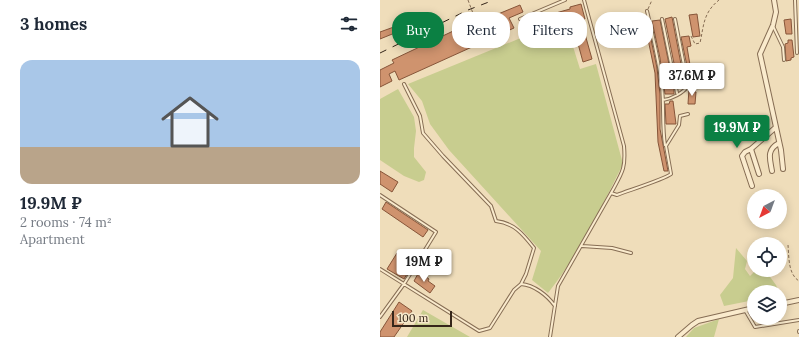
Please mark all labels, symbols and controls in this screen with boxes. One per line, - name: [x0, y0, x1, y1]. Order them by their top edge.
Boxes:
- chip: Buy: [392, 12, 444, 48]
- chip: Rent: [452, 12, 510, 48]
- chip: Filters: [518, 12, 587, 48]
- chip: New: [595, 12, 653, 48]
- text: 3 homes: [20, 13, 87, 35]
- icon: filters: [338, 13, 360, 35]
- pin: 37.6M ₽: [655, 63, 729, 97]
- text: 37.6M ₽: [668, 67, 716, 84]
- icon: home: [154, 86, 226, 158]
- pin: 19.9M ₽: [700, 115, 774, 149]
- text: 19.9M ₽: [713, 119, 761, 136]
- north arrow: [747, 189, 787, 229]
- map controls: [747, 189, 787, 325]
- text: 19.9M ₽: [20, 192, 82, 214]
- text: 2 rooms · 74 m²: [20, 214, 112, 231]
- text: Apartment: [20, 231, 85, 248]
- button: locate: [747, 237, 787, 277]
- pin: 19M ₽: [396, 249, 452, 283]
- text: 19M ₽: [406, 253, 442, 270]
- button: layers: [747, 285, 787, 325]
- scale bar: [392, 309, 452, 328]
- text: 100 m: [398, 311, 428, 325]

